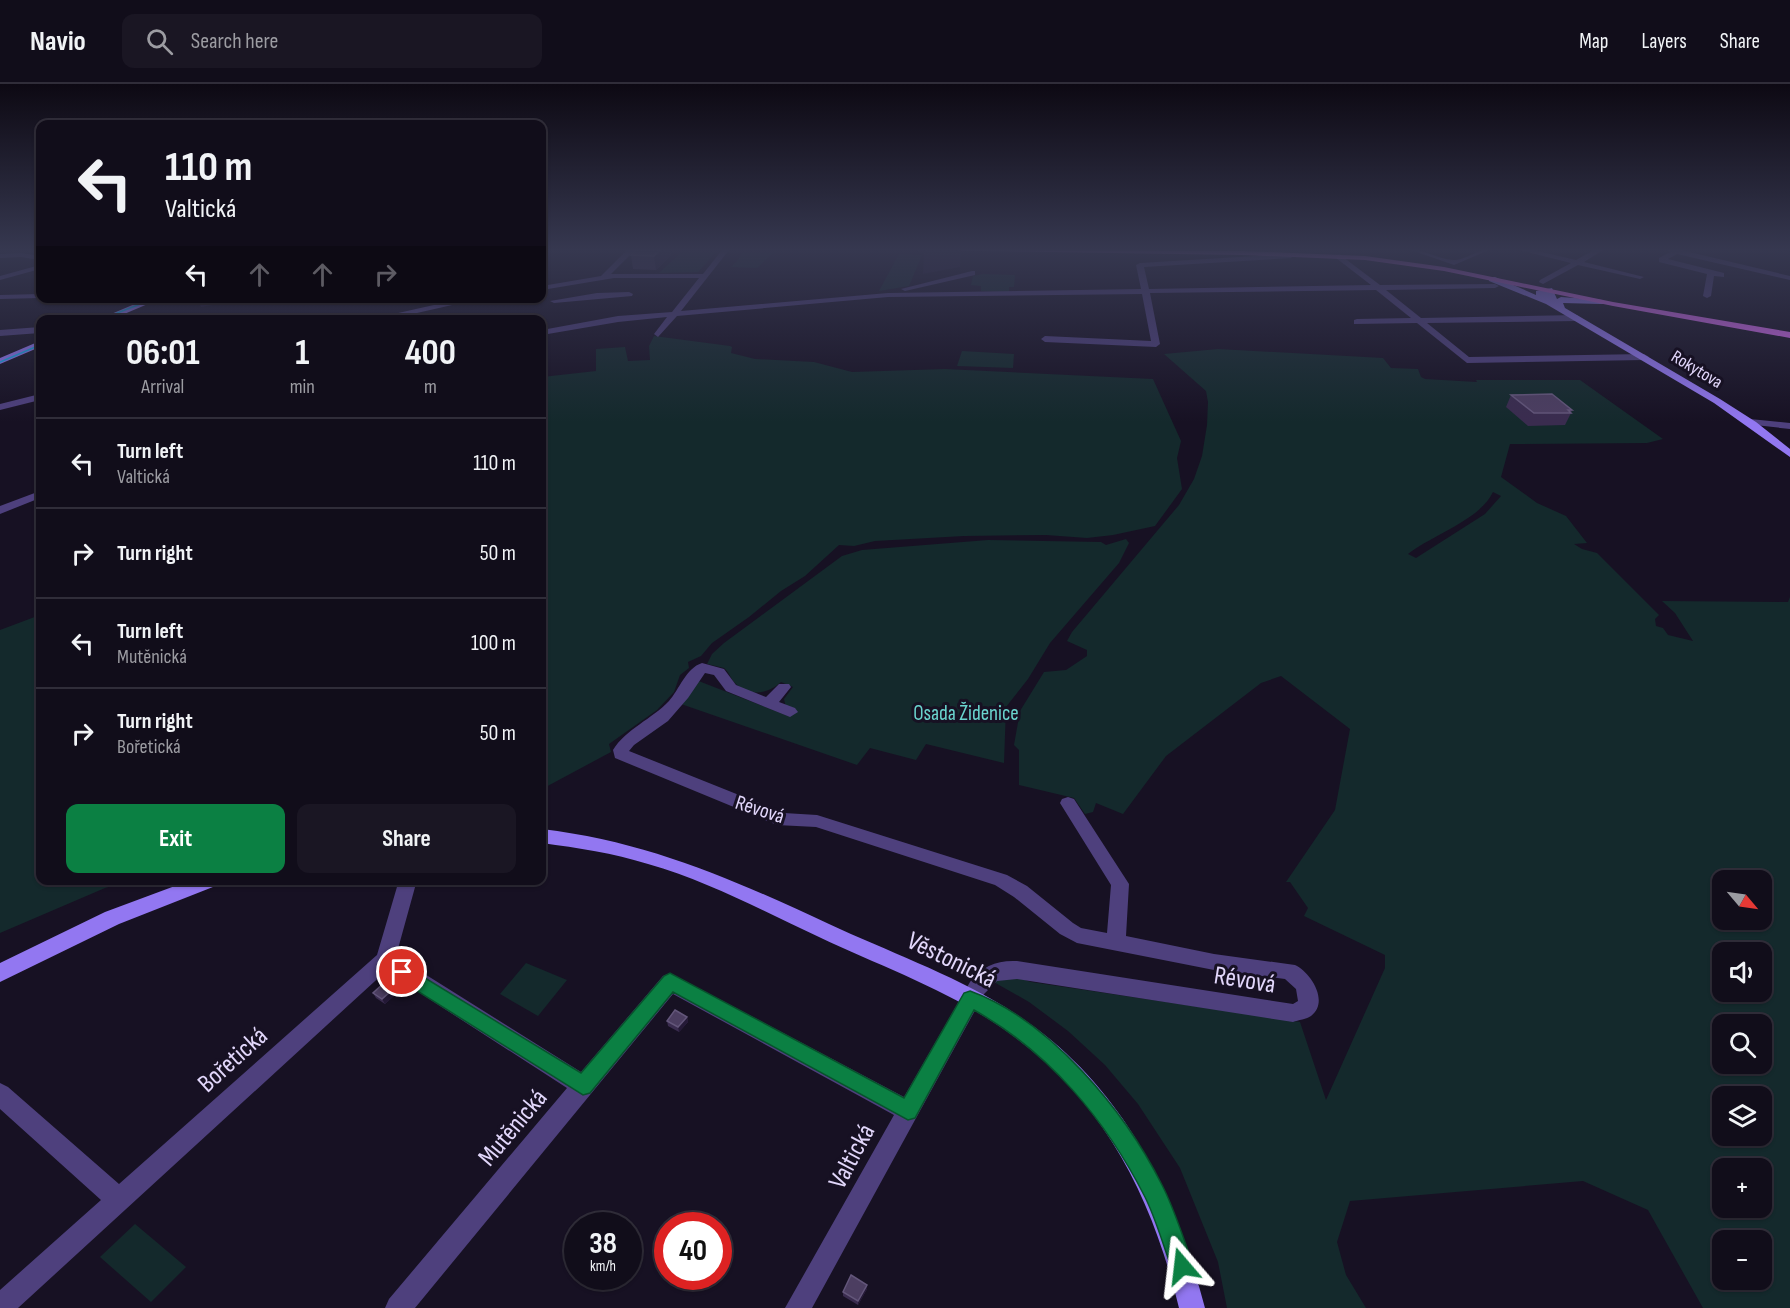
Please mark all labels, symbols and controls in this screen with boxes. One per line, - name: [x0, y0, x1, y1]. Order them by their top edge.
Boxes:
- search box: [122, 14, 542, 68]
- text: Navio: [30, 25, 86, 58]
- icon: search: [143, 25, 176, 58]
- text: Search here: [191, 28, 278, 55]
- text: Map: [1579, 29, 1608, 54]
- text: Layers: [1641, 29, 1687, 54]
- text: Share: [1720, 29, 1760, 54]
- text: 110 m: [165, 142, 252, 193]
- icon: left: [66, 144, 144, 222]
- text: Valtická: [165, 193, 237, 225]
- icon: left: [180, 258, 213, 291]
- icon: ahead: [243, 258, 276, 291]
- icon: ahead: [306, 258, 339, 291]
- icon: right: [369, 258, 402, 291]
- text: 06:01: [126, 332, 200, 375]
- text: 1: [295, 332, 309, 375]
- text: 400: [405, 332, 456, 375]
- street label: Rokytova: [1667, 346, 1726, 393]
- text: Arrival: [141, 375, 184, 399]
- text: min: [290, 375, 315, 399]
- text: m: [424, 375, 437, 399]
- text: Turn left: [117, 438, 183, 465]
- icon: left: [66, 447, 99, 480]
- text: 110 m: [473, 450, 516, 477]
- text: Valtická: [117, 465, 170, 489]
- icon: right: [66, 537, 99, 570]
- text: Turn right: [117, 540, 193, 567]
- text: 50 m: [480, 540, 516, 567]
- text: Turn left: [117, 618, 183, 645]
- icon: left: [66, 627, 99, 660]
- text: 100 m: [471, 630, 516, 657]
- text: Mutěnická: [117, 645, 187, 669]
- park label: Osada Židenice: [913, 701, 1019, 726]
- text: Turn right: [117, 708, 193, 735]
- icon: right: [66, 717, 99, 750]
- text: 50 m: [480, 720, 516, 747]
- text: Bořetická: [117, 735, 181, 759]
- street label: Révová: [732, 790, 788, 829]
- button: Exit: [66, 804, 285, 873]
- button: Share: [297, 804, 516, 873]
- north arrow: [1712, 870, 1772, 930]
- map controls: [1712, 870, 1772, 1290]
- street label: Věstonická: [902, 925, 1001, 995]
- button: sound: [1712, 942, 1772, 1002]
- pin: [376, 946, 427, 997]
- icon: arrive: [385, 955, 418, 988]
- street label: Révová: [1212, 960, 1278, 1001]
- button: search: [1712, 1014, 1772, 1074]
- street label: Bořetická: [192, 1021, 274, 1099]
- street label: Mutěnická: [472, 1083, 554, 1173]
- button: layers: [1712, 1086, 1772, 1146]
- street label: Valtická: [822, 1119, 882, 1194]
- button: +: [1712, 1158, 1772, 1218]
- speed limit sign: 40: [654, 1212, 732, 1290]
- text: 38: [589, 1226, 617, 1262]
- button: −: [1712, 1230, 1772, 1290]
- position arrow: [1150, 1234, 1214, 1298]
- text: km/h: [590, 1257, 616, 1276]

